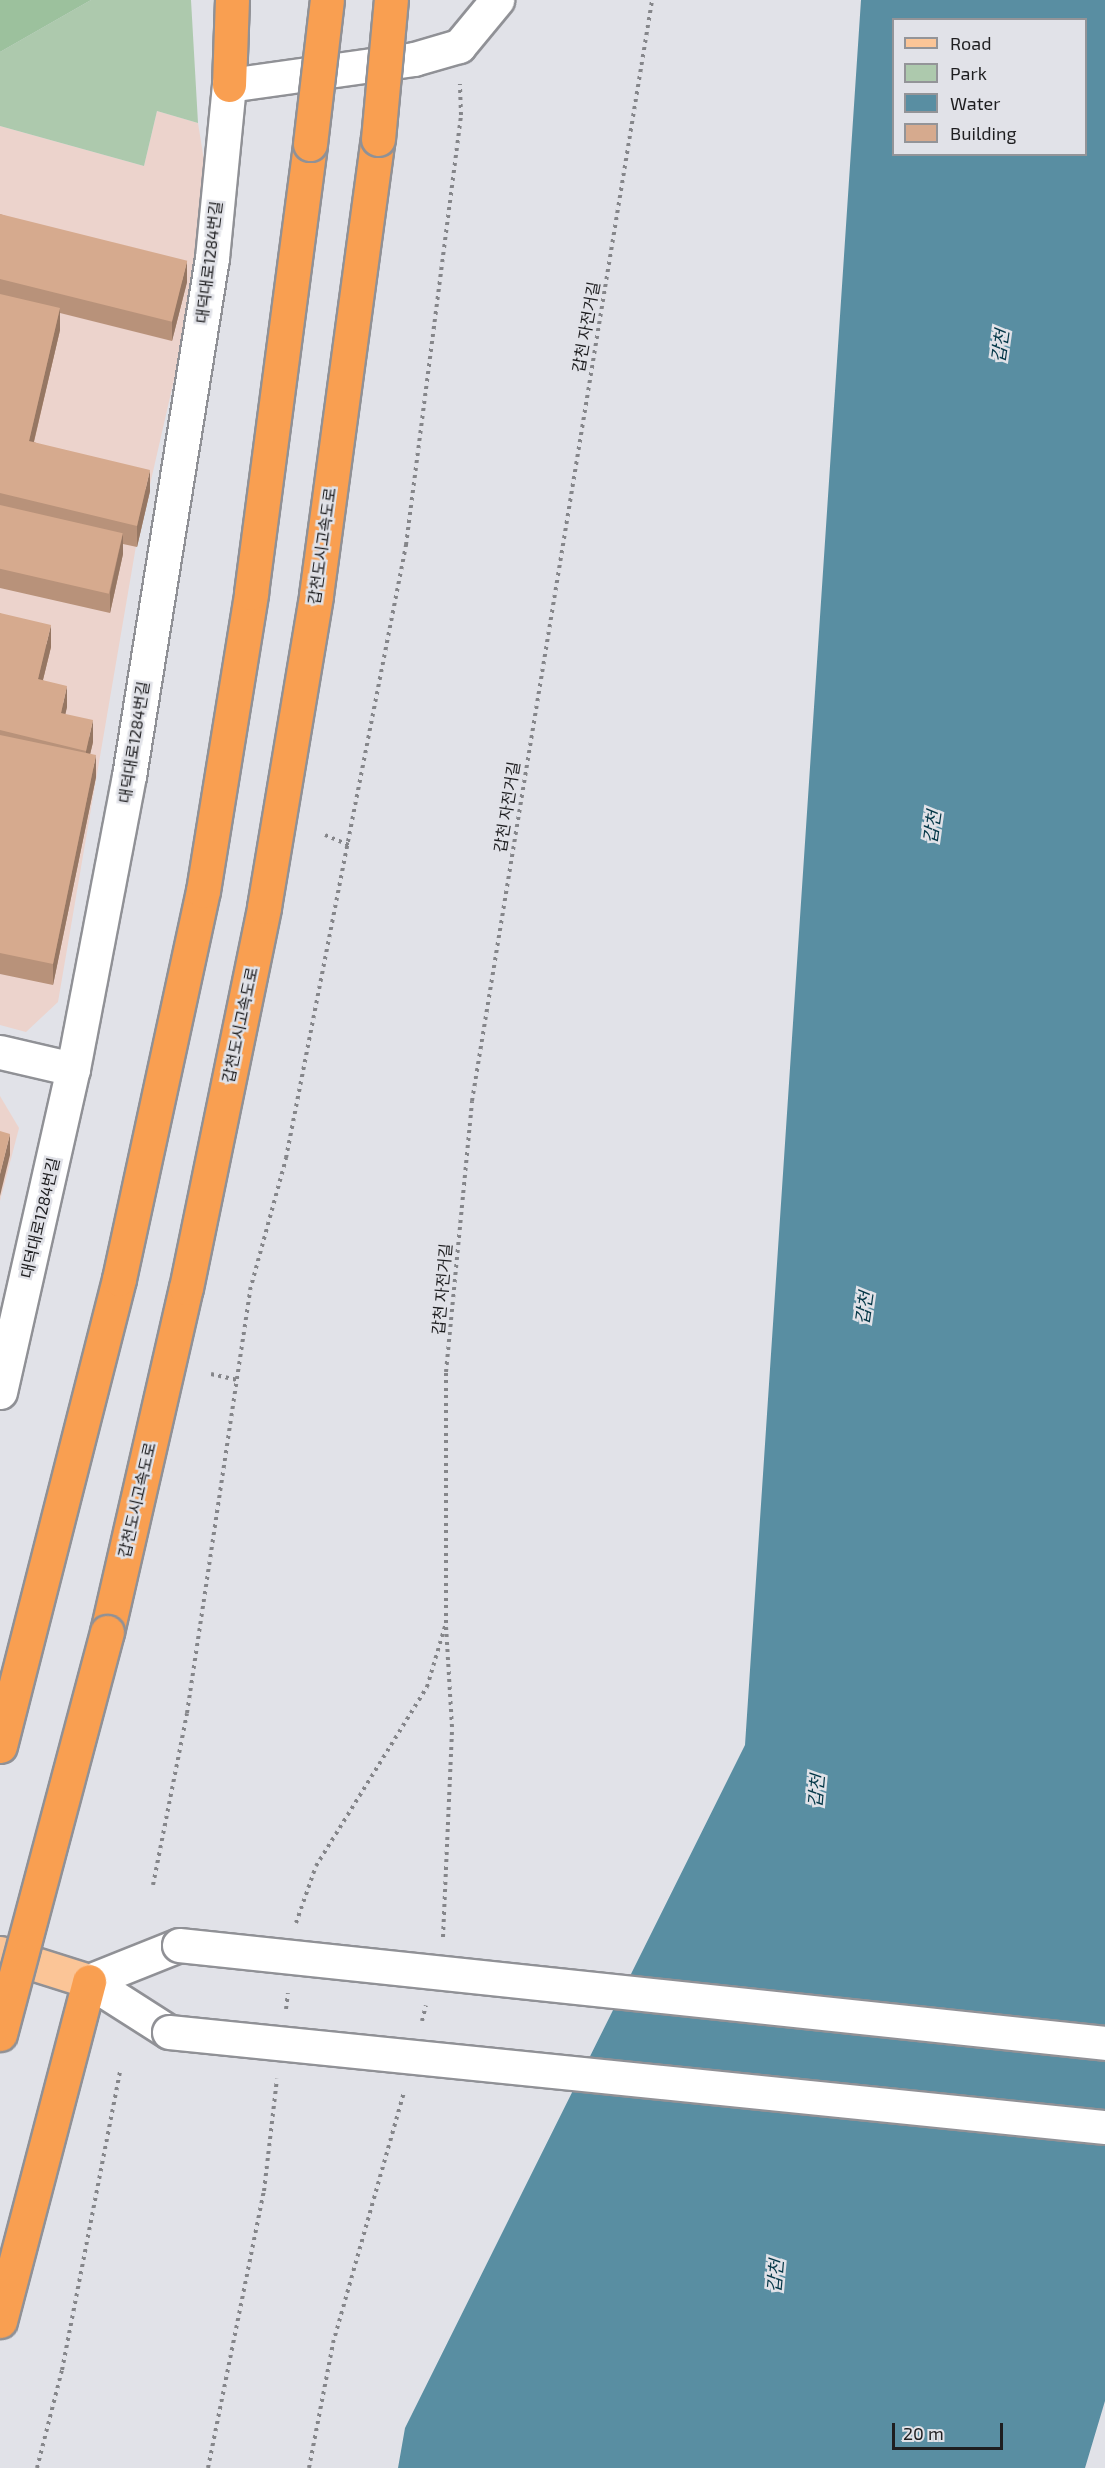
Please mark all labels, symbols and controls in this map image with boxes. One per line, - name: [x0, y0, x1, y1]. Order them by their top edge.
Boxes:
- legend: [892, 18, 1087, 156]
- text: Road: [950, 32, 991, 54]
- text: Park: [950, 62, 987, 84]
- text: Water: [950, 92, 1000, 114]
- text: Building: [950, 122, 1017, 144]
- street label: 대덕대로1284번길: [192, 200, 226, 324]
- street label: 갑천 자전거길: [569, 280, 603, 374]
- water label: 갑천: [987, 328, 1013, 364]
- street label: 갑천도시고속도로: [304, 486, 340, 606]
- street label: 대덕대로1284번길: [115, 680, 153, 804]
- street label: 갑천 자전거길: [490, 760, 524, 854]
- water label: 갑천: [919, 809, 945, 845]
- street label: 갑천도시고속도로: [218, 965, 262, 1085]
- street label: 대덕대로1284번길: [17, 1156, 63, 1280]
- street label: 갑천 자전거길: [428, 1242, 456, 1336]
- water label: 갑천: [851, 1290, 877, 1326]
- street label: 갑천도시고속도로: [114, 1440, 160, 1560]
- water label: 갑천: [804, 1774, 828, 1808]
- water label: 갑천: [763, 2259, 787, 2293]
- scale bar: [895, 2411, 1006, 2449]
- text: 20 m: [903, 2422, 944, 2444]

